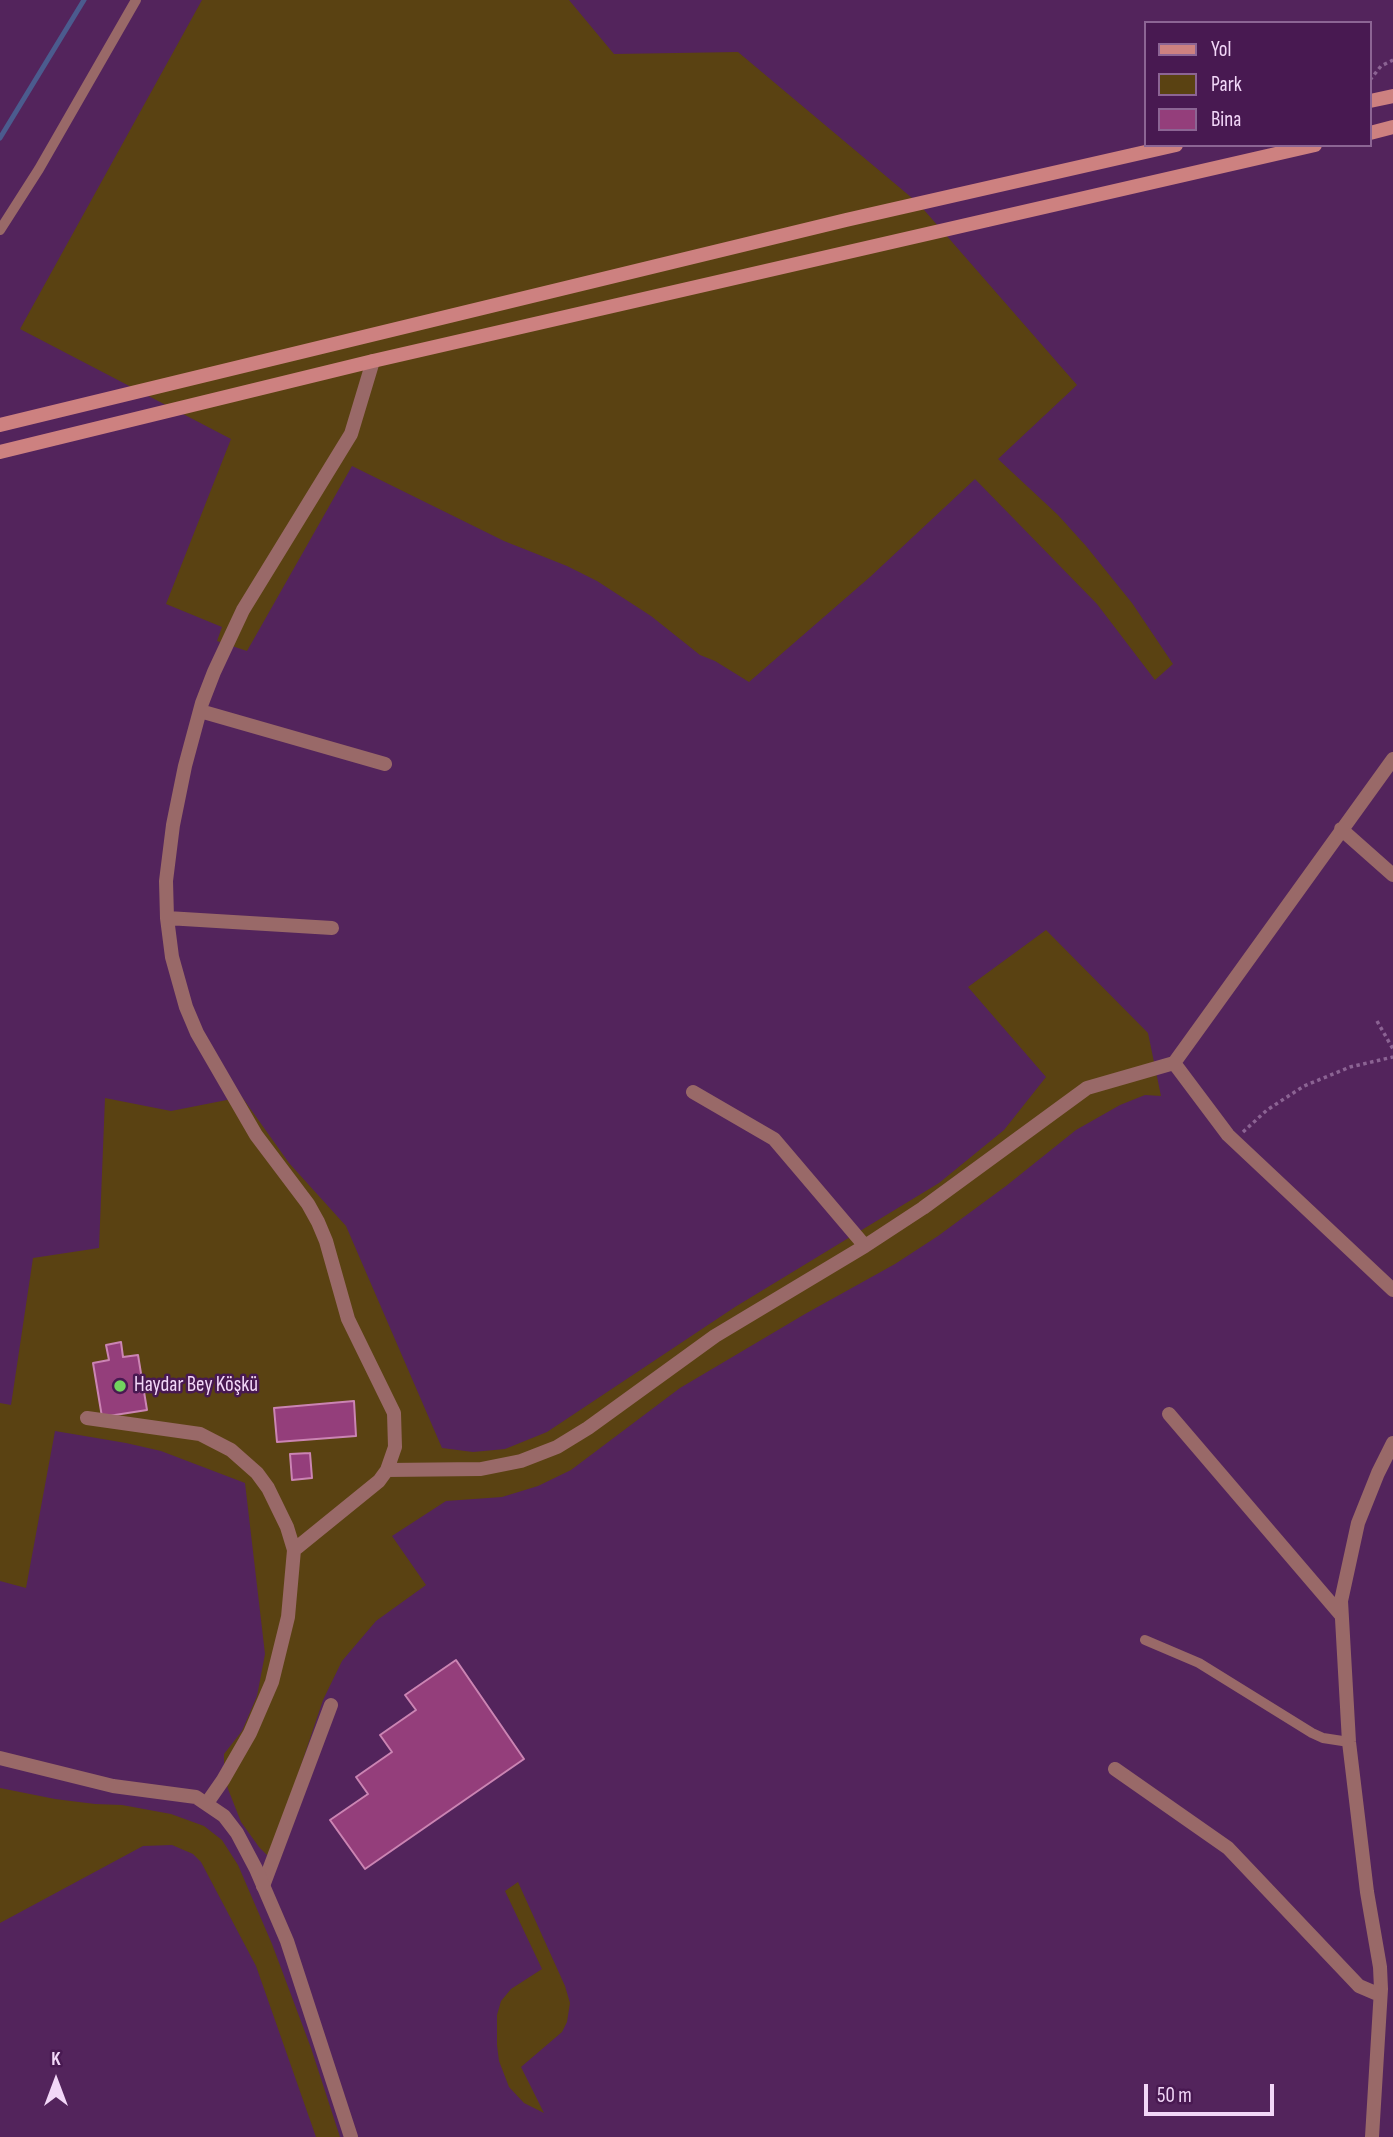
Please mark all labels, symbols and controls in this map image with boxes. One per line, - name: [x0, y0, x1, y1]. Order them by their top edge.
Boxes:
- legend: [1144, 21, 1372, 147]
- text: Yol: [1211, 37, 1231, 62]
- text: Park: [1211, 72, 1242, 97]
- text: Bina: [1211, 107, 1241, 132]
- place label: Haydar Bey Köşkü: [134, 1373, 258, 1399]
- marker: Haydar Bey Köşkü: [112, 1378, 128, 1394]
- north arrow: [21, 2046, 91, 2116]
- text: K: [51, 2048, 61, 2071]
- scale bar: [1148, 2070, 1278, 2114]
- text: 50 m: [1157, 2083, 1192, 2108]

